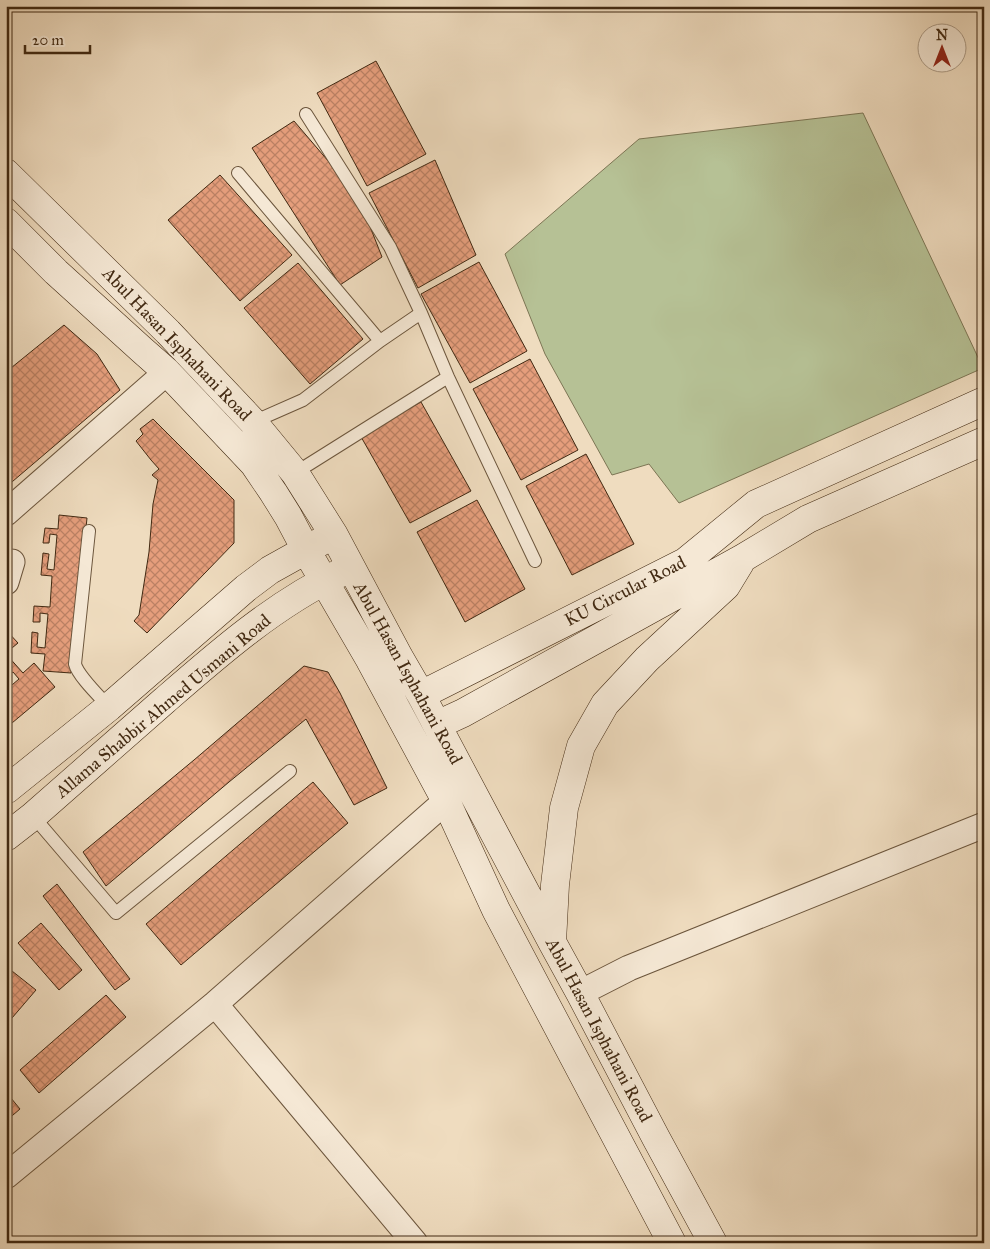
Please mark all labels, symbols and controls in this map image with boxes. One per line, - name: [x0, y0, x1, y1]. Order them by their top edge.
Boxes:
- scale bar: [25, 22, 90, 54]
- north arrow: [918, 22, 968, 72]
- text: N: [936, 27, 948, 44]
- text: 20 m: [32, 31, 64, 49]
- street label: Abul Hasan Isphahani Road: [97, 262, 256, 425]
- street label: KU Circular Road: [561, 551, 689, 631]
- street label: Abul Hasan Isphahani Road: [348, 577, 467, 768]
- street label: Allama Shabbir Ahmed Usmani Road: [50, 609, 275, 803]
- street label: Abul Hasan Isphahani Road: [541, 933, 657, 1126]

